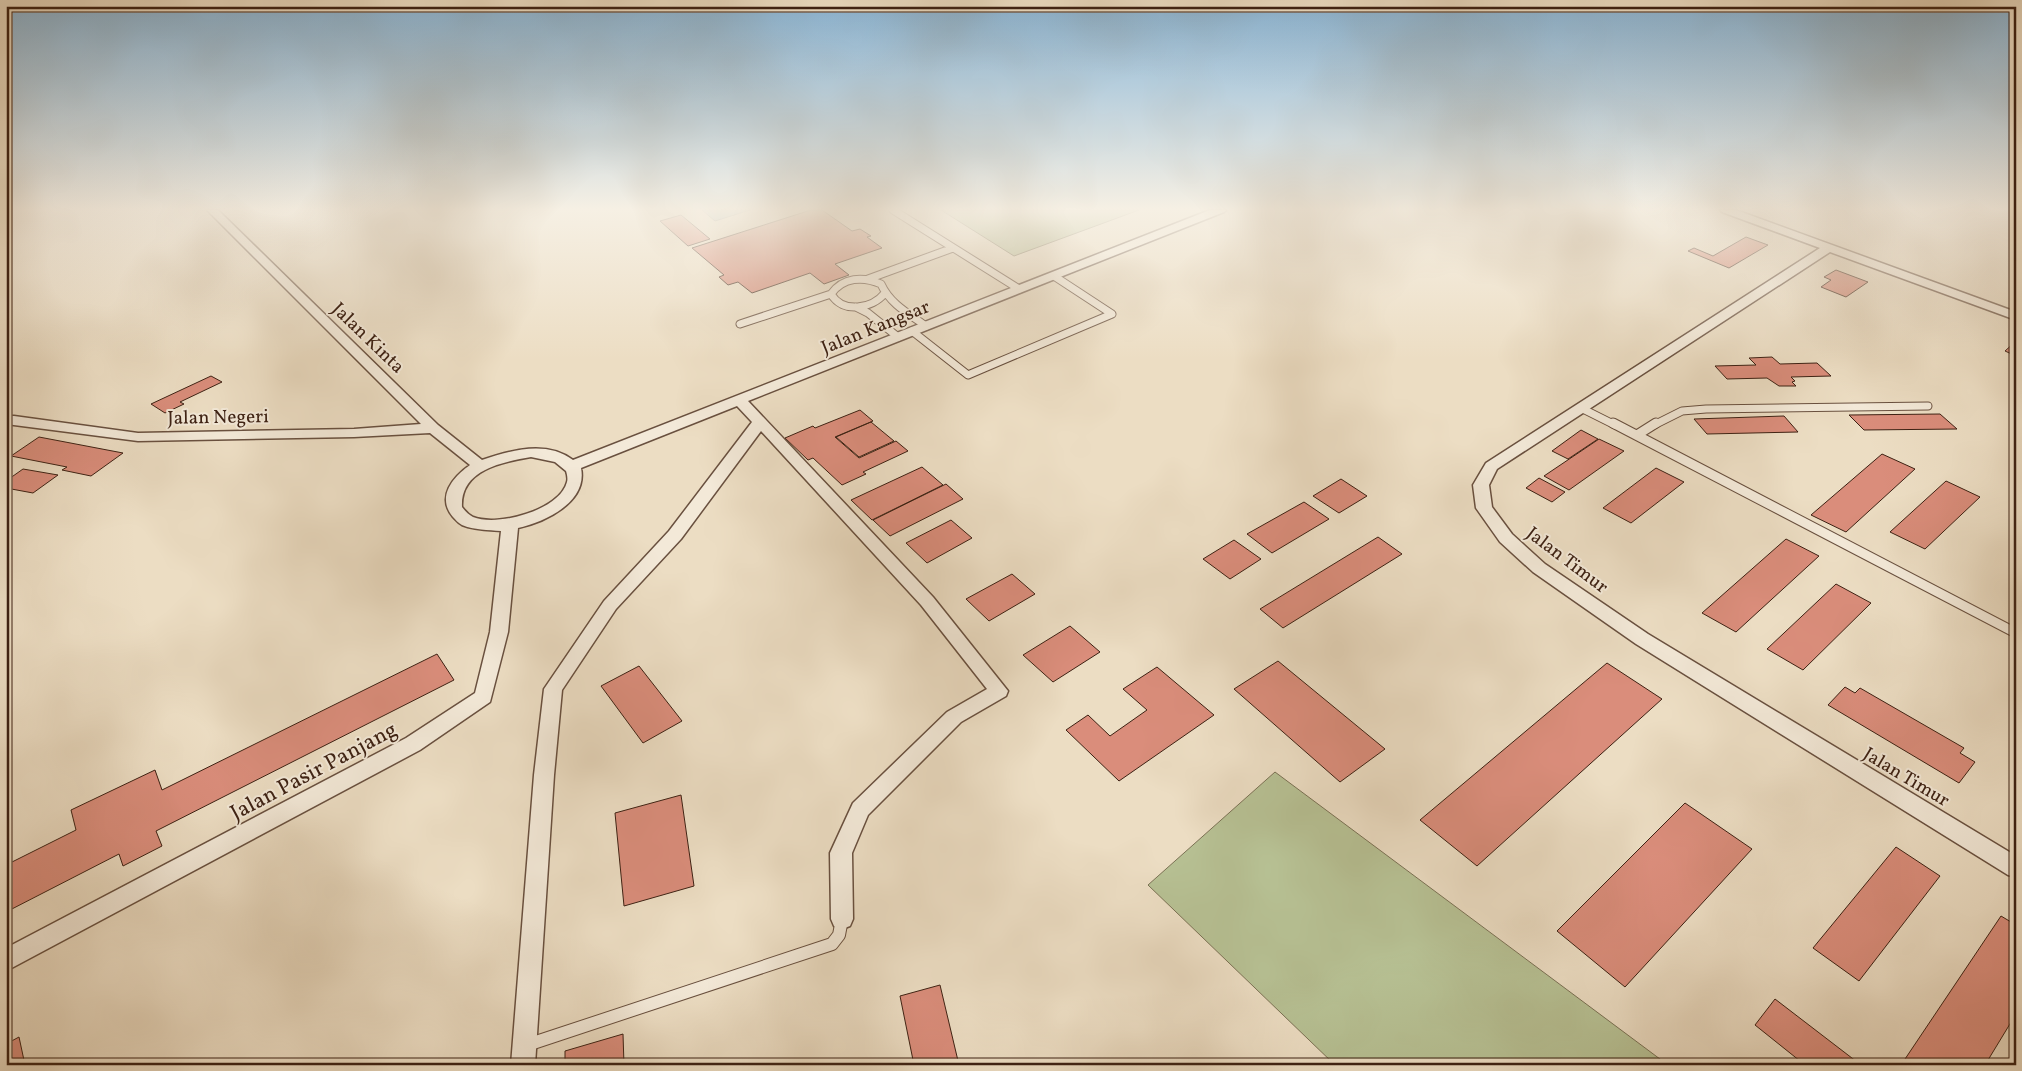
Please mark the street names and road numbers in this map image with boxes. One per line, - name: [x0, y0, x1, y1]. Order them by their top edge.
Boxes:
- street label: Jalan Kangsar: [818, 294, 934, 361]
- street label: Jalan Kinta: [325, 297, 410, 380]
- street label: Jalan Negeri: [167, 404, 269, 432]
- street label: Jalan Timur: [1520, 521, 1613, 600]
- street label: Jalan Pasir Panjang: [225, 715, 403, 829]
- street label: Jalan Timur: [1858, 742, 1954, 814]

